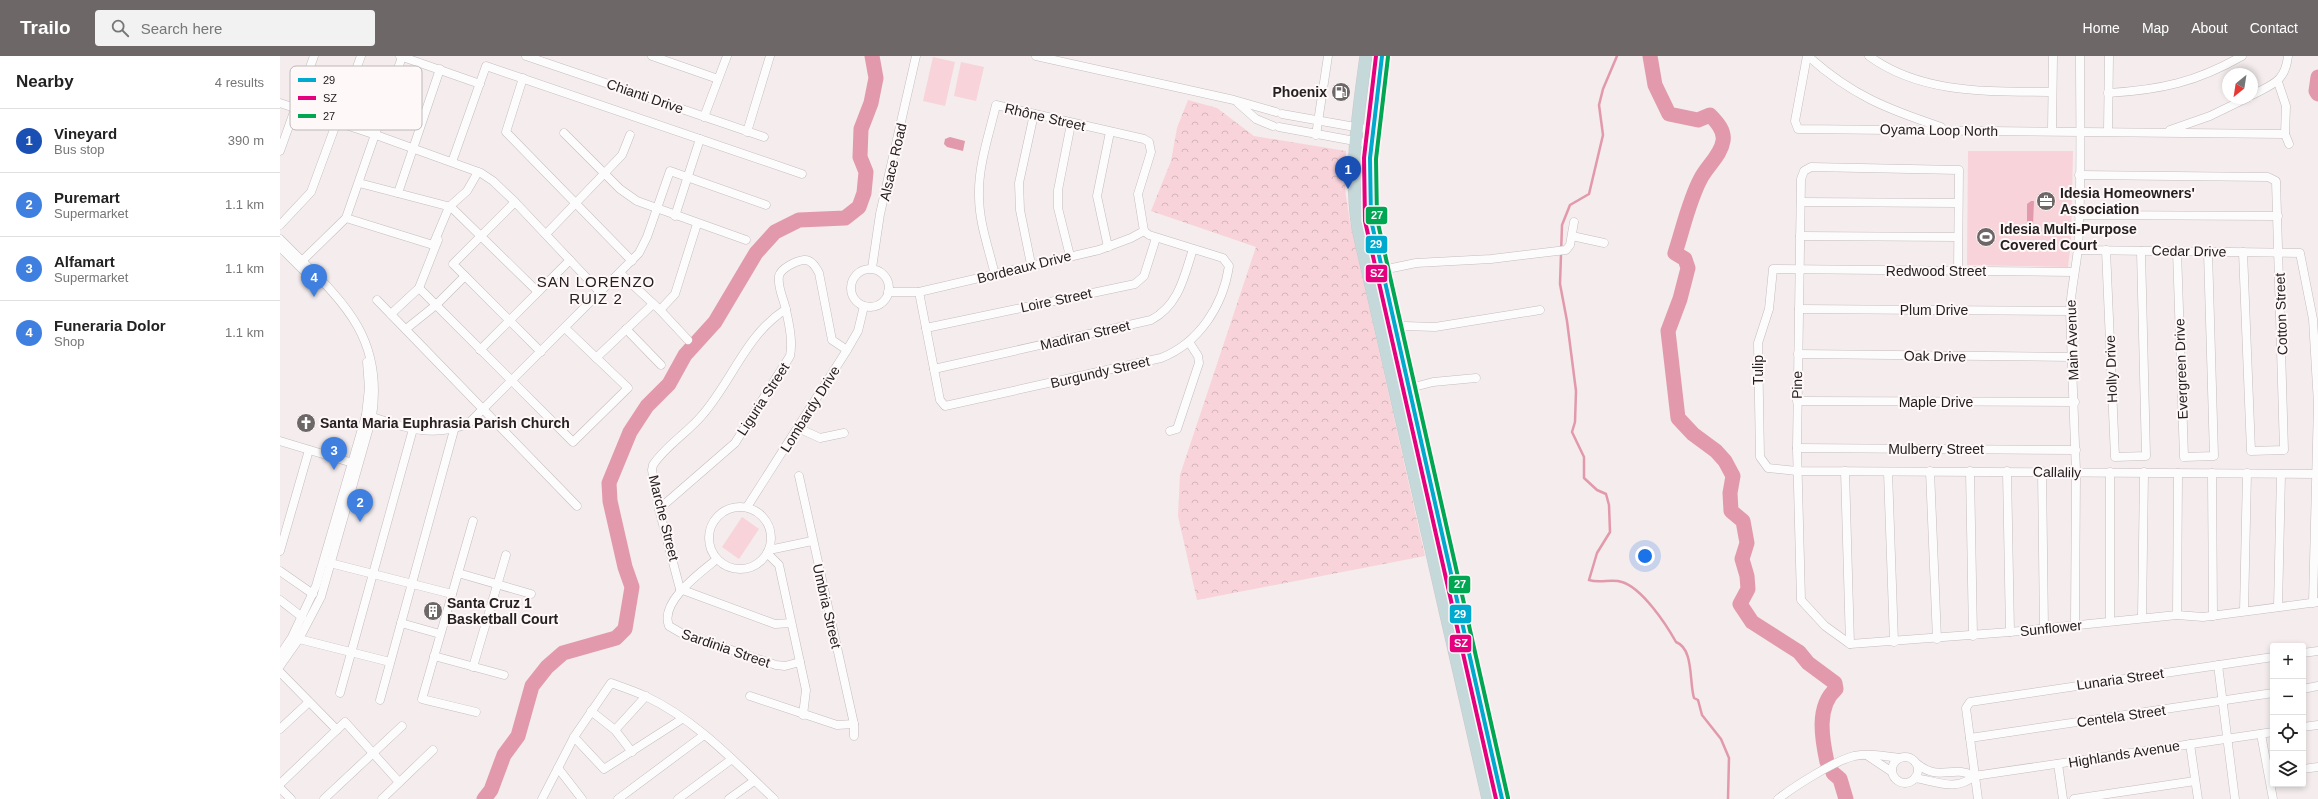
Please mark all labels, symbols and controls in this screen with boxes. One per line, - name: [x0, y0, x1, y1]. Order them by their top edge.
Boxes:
- search box: [95, 10, 375, 46]
- text: Trailo: [20, 17, 71, 38]
- icon: search: [109, 17, 131, 39]
- text: Search here: [141, 20, 222, 37]
- text: Home: [2083, 20, 2120, 36]
- text: Map: [2142, 20, 2169, 36]
- text: About: [2191, 20, 2228, 36]
- text: Contact: [2250, 20, 2298, 36]
- legend: [290, 66, 422, 130]
- north arrow: [2222, 68, 2258, 104]
- text: Nearby: [16, 72, 74, 91]
- text: 29: [323, 74, 335, 86]
- text: 4 results: [215, 75, 264, 90]
- street label: Chianti Drive: [605, 75, 686, 117]
- fuel station icon: Phoenix: [1330, 81, 1352, 103]
- place label: Phoenix: [1273, 84, 1327, 100]
- text: SZ: [323, 92, 337, 104]
- street label: Rhône Street: [1003, 100, 1087, 134]
- text: 27: [323, 110, 335, 122]
- street label: Oyama Loop North: [1880, 121, 1998, 139]
- street label: Alsace Road: [876, 122, 910, 202]
- text: Vineyard: [54, 125, 117, 142]
- text: 1: [25, 133, 33, 148]
- text: 390 m: [228, 133, 264, 148]
- text: Bus stop: [54, 142, 105, 157]
- pin: 1: [1335, 156, 1361, 189]
- place label: Idesia Homeowners' Association: [2060, 185, 2195, 217]
- text: Puremart: [54, 189, 120, 206]
- office icon: Idesia Homeowners' Association: [2035, 190, 2057, 212]
- text: 2: [25, 197, 33, 212]
- text: 1.1 km: [225, 197, 264, 212]
- text: Supermarket: [54, 206, 128, 221]
- line badge: 27: [1365, 206, 1388, 225]
- text: 27: [1371, 209, 1383, 221]
- place label: Idesia Multi-Purpose Covered Court: [2000, 221, 2137, 253]
- sports icon: Idesia Multi-Purpose Covered Court: [1975, 226, 1997, 248]
- line badge: 29: [1365, 235, 1388, 254]
- text: 29: [1370, 238, 1382, 250]
- street label: Cedar Drive: [2152, 242, 2227, 260]
- street label: Bordeaux Drive: [975, 248, 1073, 286]
- text: Alfamart: [54, 253, 115, 270]
- text: 3: [25, 261, 33, 276]
- text: 1.1 km: [225, 261, 264, 276]
- street label: Redwood Street: [1886, 263, 1986, 279]
- pin: 4: [301, 264, 327, 297]
- line badge: SZ: [1365, 264, 1388, 283]
- text: SZ: [1370, 267, 1384, 279]
- text: Supermarket: [54, 270, 128, 285]
- street label: Cotton Street: [2272, 272, 2290, 356]
- district label: SAN LORENZO RUIZ 2: [537, 273, 655, 307]
- street label: Loire Street: [1019, 285, 1093, 315]
- street label: Main Avenue: [2063, 299, 2081, 381]
- street label: Plum Drive: [1900, 302, 1968, 318]
- text: Funeraria Dolor: [54, 317, 166, 334]
- street label: Madiran Street: [1038, 317, 1132, 353]
- street label: Evergreen Drive: [2171, 318, 2191, 420]
- text: 4: [25, 325, 33, 340]
- text: 1.1 km: [225, 325, 264, 340]
- text: Shop: [54, 334, 84, 349]
- street label: Holly Drive: [2102, 335, 2120, 403]
- street label: Oak Drive: [1904, 347, 1966, 365]
- street label: Burgundy Street: [1049, 353, 1151, 391]
- street label: Tulip: [1750, 355, 1766, 385]
- street label: Liguria Street: [734, 360, 792, 438]
- street label: Lombardy Drive: [777, 363, 843, 455]
- street label: Pine: [1789, 371, 1805, 399]
- street label: Maple Drive: [1899, 394, 1974, 410]
- church icon: Santa Maria Euphrasia Parish Church: [295, 412, 317, 434]
- place label: Santa Maria Euphrasia Parish Church: [320, 415, 570, 431]
- pin: 3: [321, 437, 347, 470]
- street label: Mulberry Street: [1888, 441, 1984, 457]
- street label: Callalily: [2033, 464, 2081, 480]
- street label: Marche Street: [646, 473, 682, 563]
- pin: 2: [347, 489, 373, 522]
- your location: [1635, 546, 1655, 566]
- street label: Umbria Street: [809, 562, 845, 650]
- line badge: 27: [1448, 575, 1471, 594]
- text: 27: [1454, 578, 1466, 590]
- place label: Santa Cruz 1 Basketball Court: [447, 595, 559, 627]
- building icon: Santa Cruz 1 Basketball Court: [422, 600, 444, 622]
- line badge: 29: [1449, 604, 1472, 624]
- text: 29: [1454, 608, 1466, 620]
- street label: Sunflower: [2019, 617, 2083, 639]
- street label: Sardinia Street: [680, 625, 772, 671]
- line badge: SZ: [1449, 634, 1472, 653]
- text: SZ: [1454, 637, 1468, 649]
- map controls: [2270, 643, 2306, 787]
- button: +: [2270, 643, 2306, 679]
- street label: Lunaria Street: [2075, 665, 2165, 693]
- button: −: [2270, 679, 2306, 715]
- street label: Centela Street: [2076, 702, 2167, 730]
- button: locate: [2270, 715, 2306, 751]
- street label: Highlands Avenue: [2067, 737, 2181, 771]
- button: layers: [2270, 751, 2306, 787]

